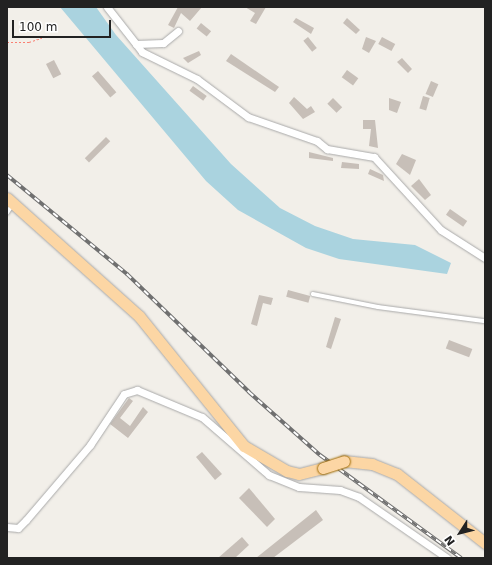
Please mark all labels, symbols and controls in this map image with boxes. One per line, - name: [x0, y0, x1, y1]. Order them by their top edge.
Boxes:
- scale bar: [14, 12, 113, 38]
- text: 100 m: [19, 20, 57, 34]
- north arrow: [440, 513, 480, 553]
- text: N: [442, 533, 458, 548]

